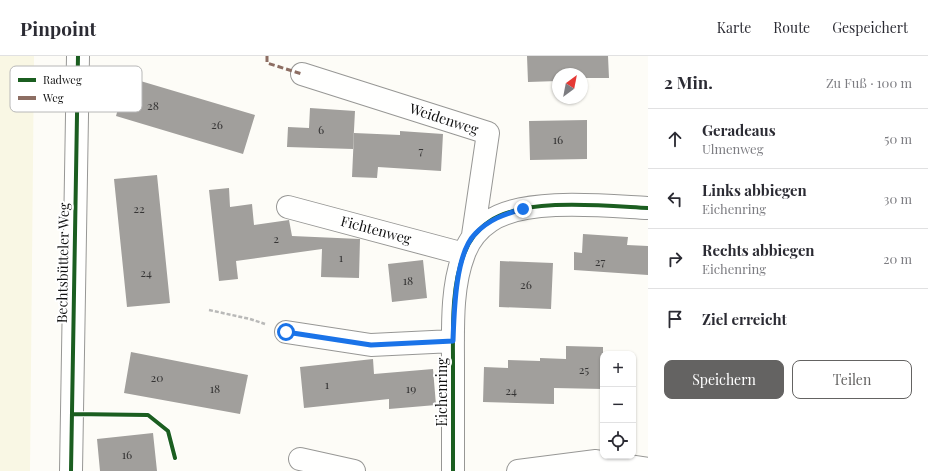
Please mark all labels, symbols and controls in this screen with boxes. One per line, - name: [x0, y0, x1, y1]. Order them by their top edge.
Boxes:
- text: Pinpoint: [20, 15, 96, 41]
- text: Karte: [717, 18, 751, 37]
- text: Route: [773, 18, 810, 37]
- text: Gespeichert: [832, 18, 908, 37]
- legend: [10, 66, 142, 112]
- north arrow: [552, 68, 588, 104]
- text: 2 Min.: [664, 71, 713, 93]
- text: Radweg: [43, 72, 82, 87]
- text: Zu Fuß · 100 m: [826, 74, 912, 91]
- text: Weg: [42, 90, 64, 105]
- house number: 28: [147, 97, 159, 113]
- street label: Weidenweg: [406, 98, 482, 139]
- house number: 26: [211, 116, 223, 132]
- text: Geradeaus: [702, 120, 776, 140]
- house number: 6: [318, 121, 324, 137]
- icon: ahead: [664, 128, 686, 150]
- text: 50 m: [884, 130, 912, 147]
- house number: 16: [553, 131, 563, 147]
- text: Ulmenweg: [702, 140, 764, 157]
- house number: 7: [419, 142, 424, 158]
- text: Links abbiegen: [702, 180, 807, 200]
- icon: left: [664, 188, 686, 210]
- text: 30 m: [884, 190, 912, 207]
- house number: 22: [133, 200, 145, 216]
- route end: [514, 200, 532, 218]
- text: Eichenring: [702, 200, 766, 217]
- street label: Bechtsbütteler Weg: [52, 202, 73, 323]
- street label: Fichtenweg: [339, 211, 414, 248]
- house number: 2: [273, 230, 279, 246]
- text: Rechts abbiegen: [702, 240, 815, 260]
- icon: right: [664, 248, 686, 270]
- house number: 1: [339, 249, 344, 265]
- text: 20 m: [883, 250, 912, 267]
- house number: 27: [595, 253, 605, 269]
- text: Eichenring: [702, 260, 766, 277]
- house number: 24: [140, 264, 152, 280]
- house number: 18: [403, 272, 413, 288]
- house number: 26: [520, 276, 532, 292]
- icon: arrive: [664, 308, 686, 330]
- text: Ziel erreicht: [702, 309, 787, 329]
- route start: [277, 323, 295, 341]
- map controls: [600, 351, 636, 459]
- button: +: [600, 351, 636, 387]
- street label: Eichenring: [432, 357, 451, 427]
- button: Speichern: [664, 360, 784, 399]
- button: Teilen: [792, 360, 912, 399]
- house number: 25: [579, 361, 589, 377]
- house number: 20: [151, 369, 163, 385]
- house number: 1: [325, 376, 330, 392]
- house number: 18: [210, 380, 220, 396]
- house number: 19: [406, 380, 416, 396]
- house number: 24: [505, 382, 517, 398]
- button: −: [600, 387, 636, 423]
- button: locate: [600, 423, 636, 459]
- house number: 16: [122, 446, 132, 462]

